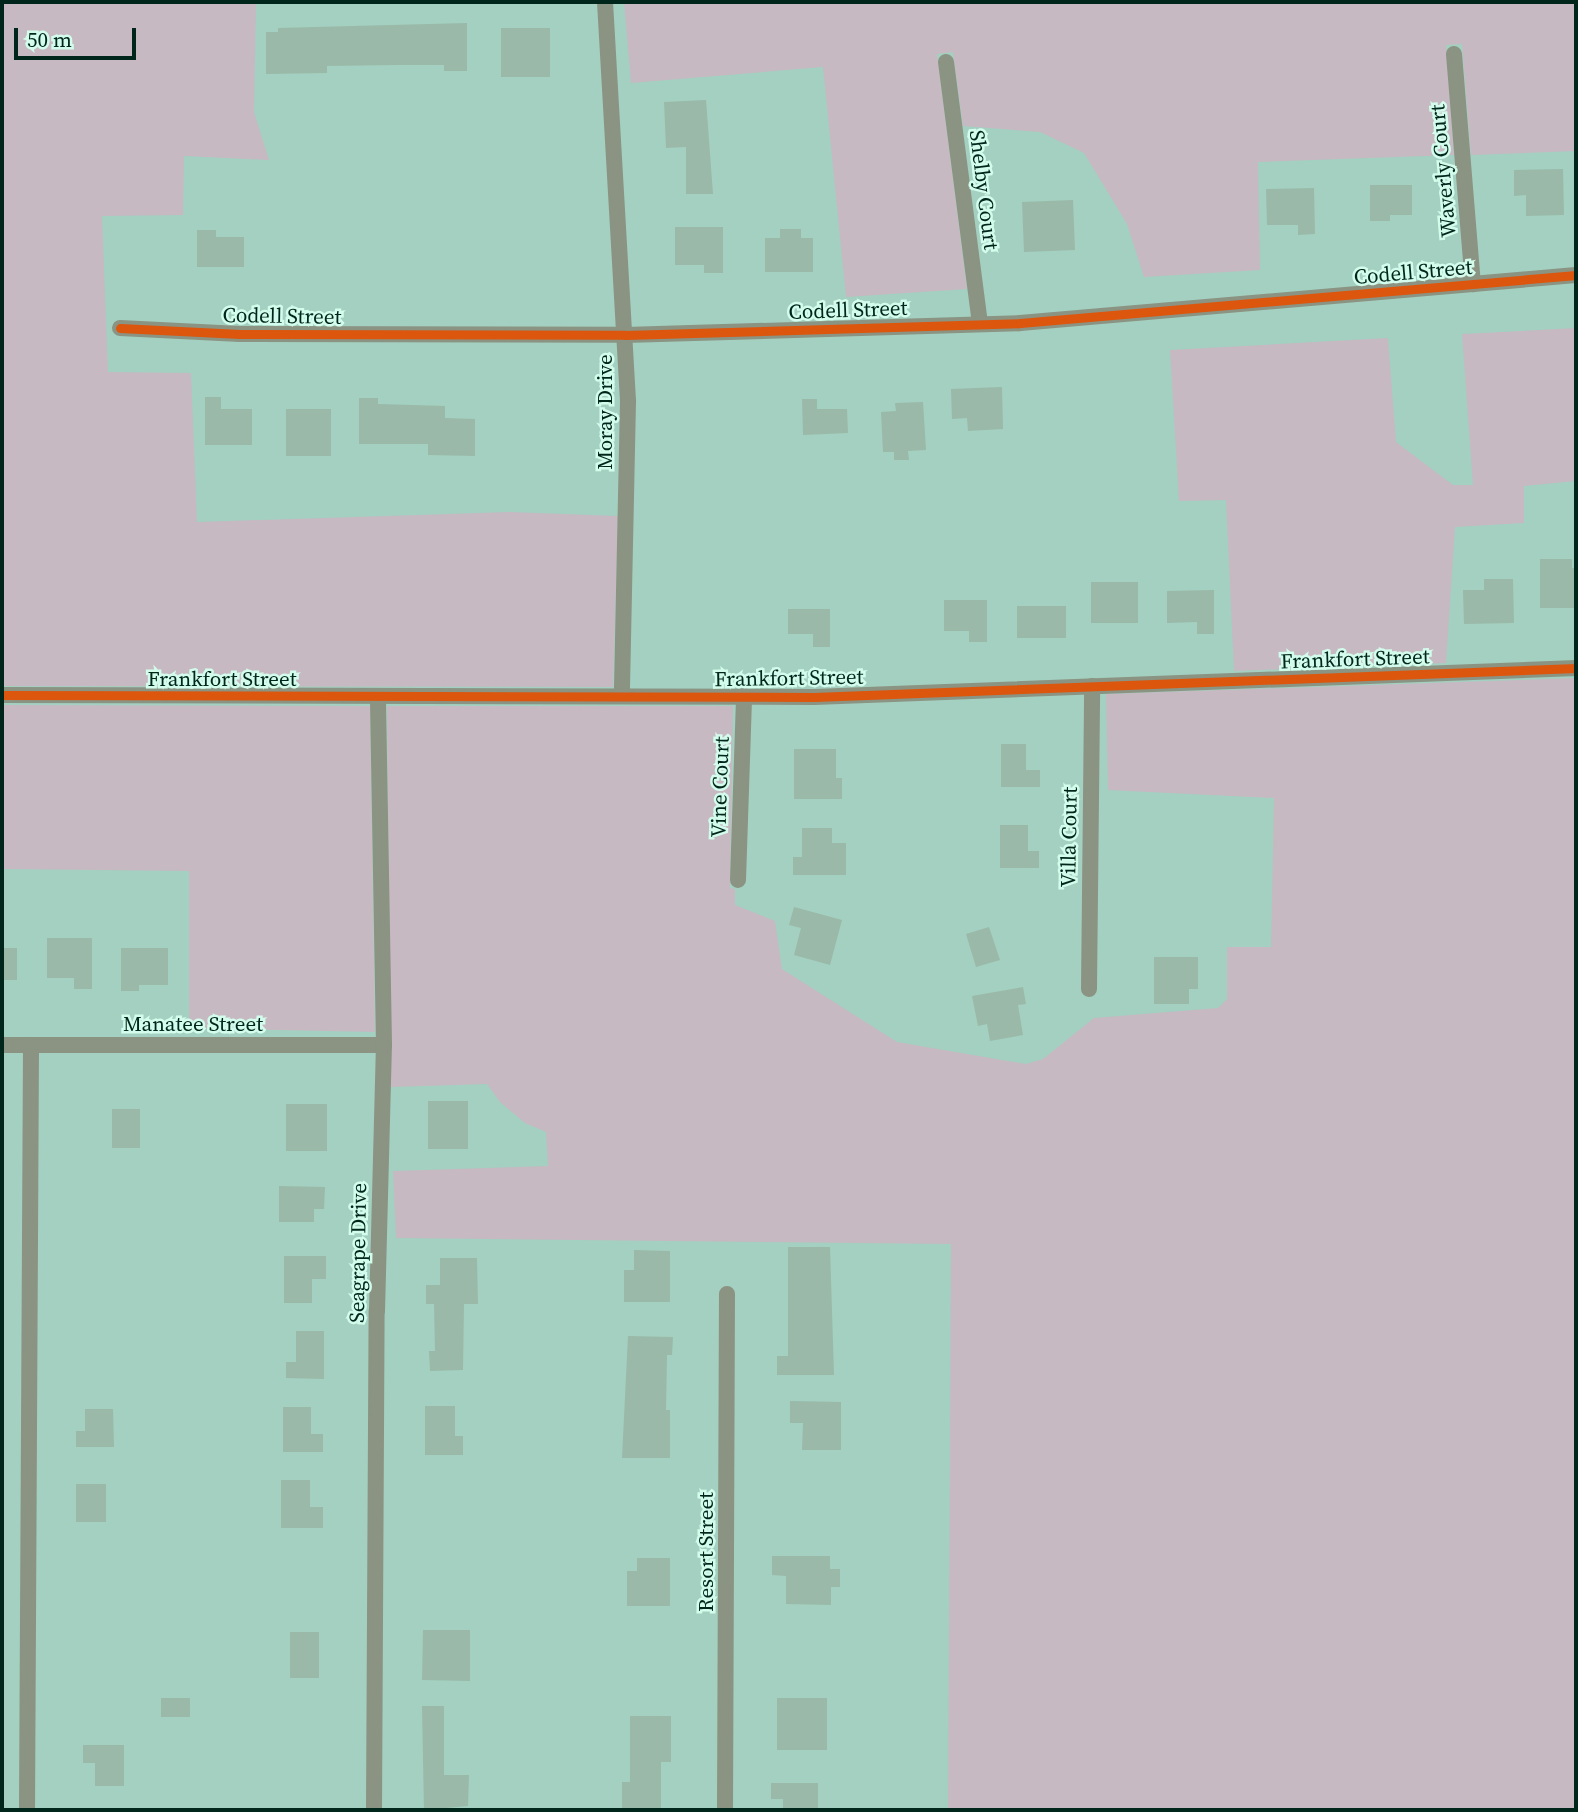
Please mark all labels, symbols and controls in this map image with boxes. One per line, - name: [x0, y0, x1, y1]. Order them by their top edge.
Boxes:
- scale bar: [18, 14, 140, 58]
- text: 50 m: [27, 25, 72, 54]
- street label: Waverly Court: [1425, 104, 1461, 238]
- street label: Shelby Court: [964, 129, 1004, 251]
- street label: Codell Street: [1353, 254, 1473, 290]
- street label: Codell Street: [788, 295, 908, 325]
- street label: Codell Street: [222, 302, 342, 330]
- street label: Moray Drive: [592, 354, 618, 470]
- street label: Frankfort Street: [1280, 644, 1430, 674]
- street label: Frankfort Street: [714, 664, 864, 692]
- street label: Frankfort Street: [147, 666, 297, 692]
- street label: Vine Court: [706, 736, 734, 838]
- street label: Villa Court: [1056, 786, 1082, 888]
- street label: Manatee Street: [123, 1011, 263, 1037]
- street label: Seagrape Drive: [344, 1183, 372, 1323]
- street label: Resort Street: [693, 1492, 719, 1612]

